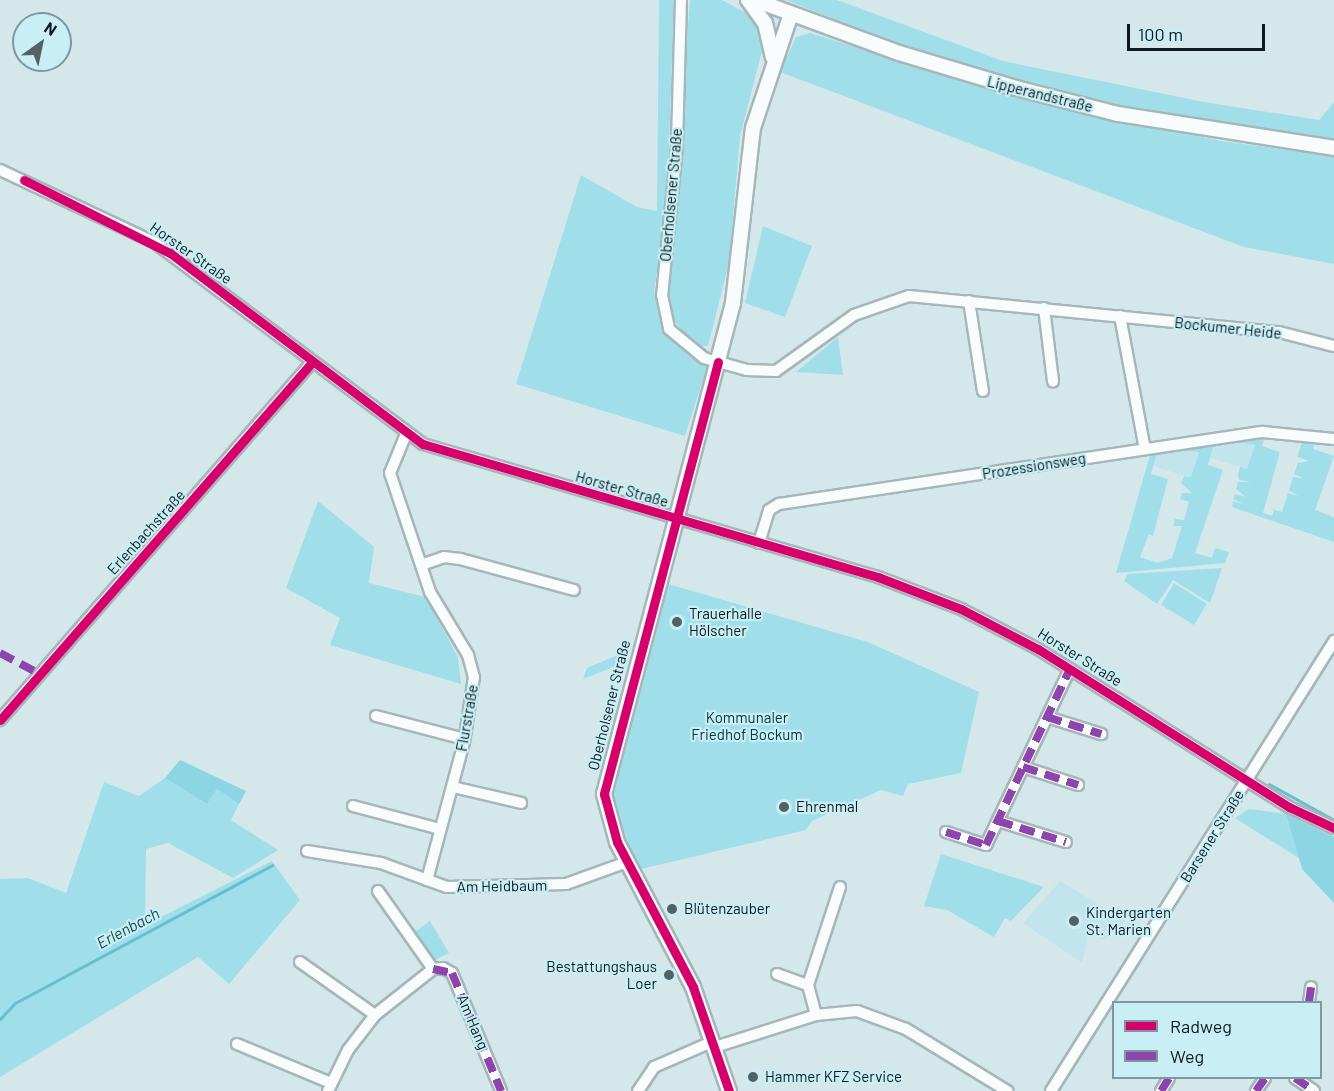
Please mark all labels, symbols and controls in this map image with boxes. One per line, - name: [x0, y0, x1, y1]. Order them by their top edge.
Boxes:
- north arrow: [12, 12, 72, 72]
- scale bar: [1130, 12, 1268, 50]
- text: N: [41, 17, 61, 39]
- text: 100 m: [1138, 23, 1183, 45]
- street label: Lipperandstraße: [985, 72, 1095, 116]
- street label: Oberholsener Straße: [656, 128, 686, 262]
- street label: Horster Straße: [147, 218, 235, 288]
- street label: Bockumer Heide: [1174, 313, 1282, 343]
- street label: Prozessionsweg: [981, 449, 1087, 483]
- street label: Horster Straße: [573, 467, 671, 511]
- street label: Erlenbachstraße: [103, 486, 189, 578]
- place label: Trauerhalle Hölscher: [689, 604, 762, 639]
- marker: Trauerhalle Hölscher: [670, 615, 684, 629]
- street label: Horster Straße: [1035, 624, 1125, 690]
- street label: Oberholsener Straße: [584, 638, 634, 772]
- street label: Flurstraße: [452, 683, 482, 753]
- park label: Kommunaler Friedhof Bockum: [691, 708, 803, 743]
- street label: Barsener Straße: [1176, 786, 1248, 886]
- place label: Ehrenmal: [796, 798, 858, 816]
- marker: Ehrenmal: [777, 800, 791, 814]
- street label: Am Heidbaum: [457, 876, 547, 896]
- place label: Blütenzauber: [684, 900, 770, 918]
- marker: Blütenzauber: [665, 902, 679, 916]
- water label: Erlenbach: [93, 903, 163, 953]
- place label: Kindergarten St. Marien: [1086, 903, 1171, 938]
- marker: Kindergarten St. Marien: [1067, 914, 1081, 928]
- place label: Bestattungshaus Loer: [546, 957, 657, 992]
- marker: Bestattungshaus Loer: [662, 968, 676, 982]
- street label: Am Hang: [453, 992, 493, 1052]
- legend: [1112, 1001, 1322, 1079]
- text: Radweg: [1170, 1015, 1232, 1037]
- text: Weg: [1170, 1045, 1204, 1067]
- place label: Hammer KFZ Service: [765, 1068, 902, 1086]
- marker: Hammer KFZ Service: [746, 1070, 760, 1084]

